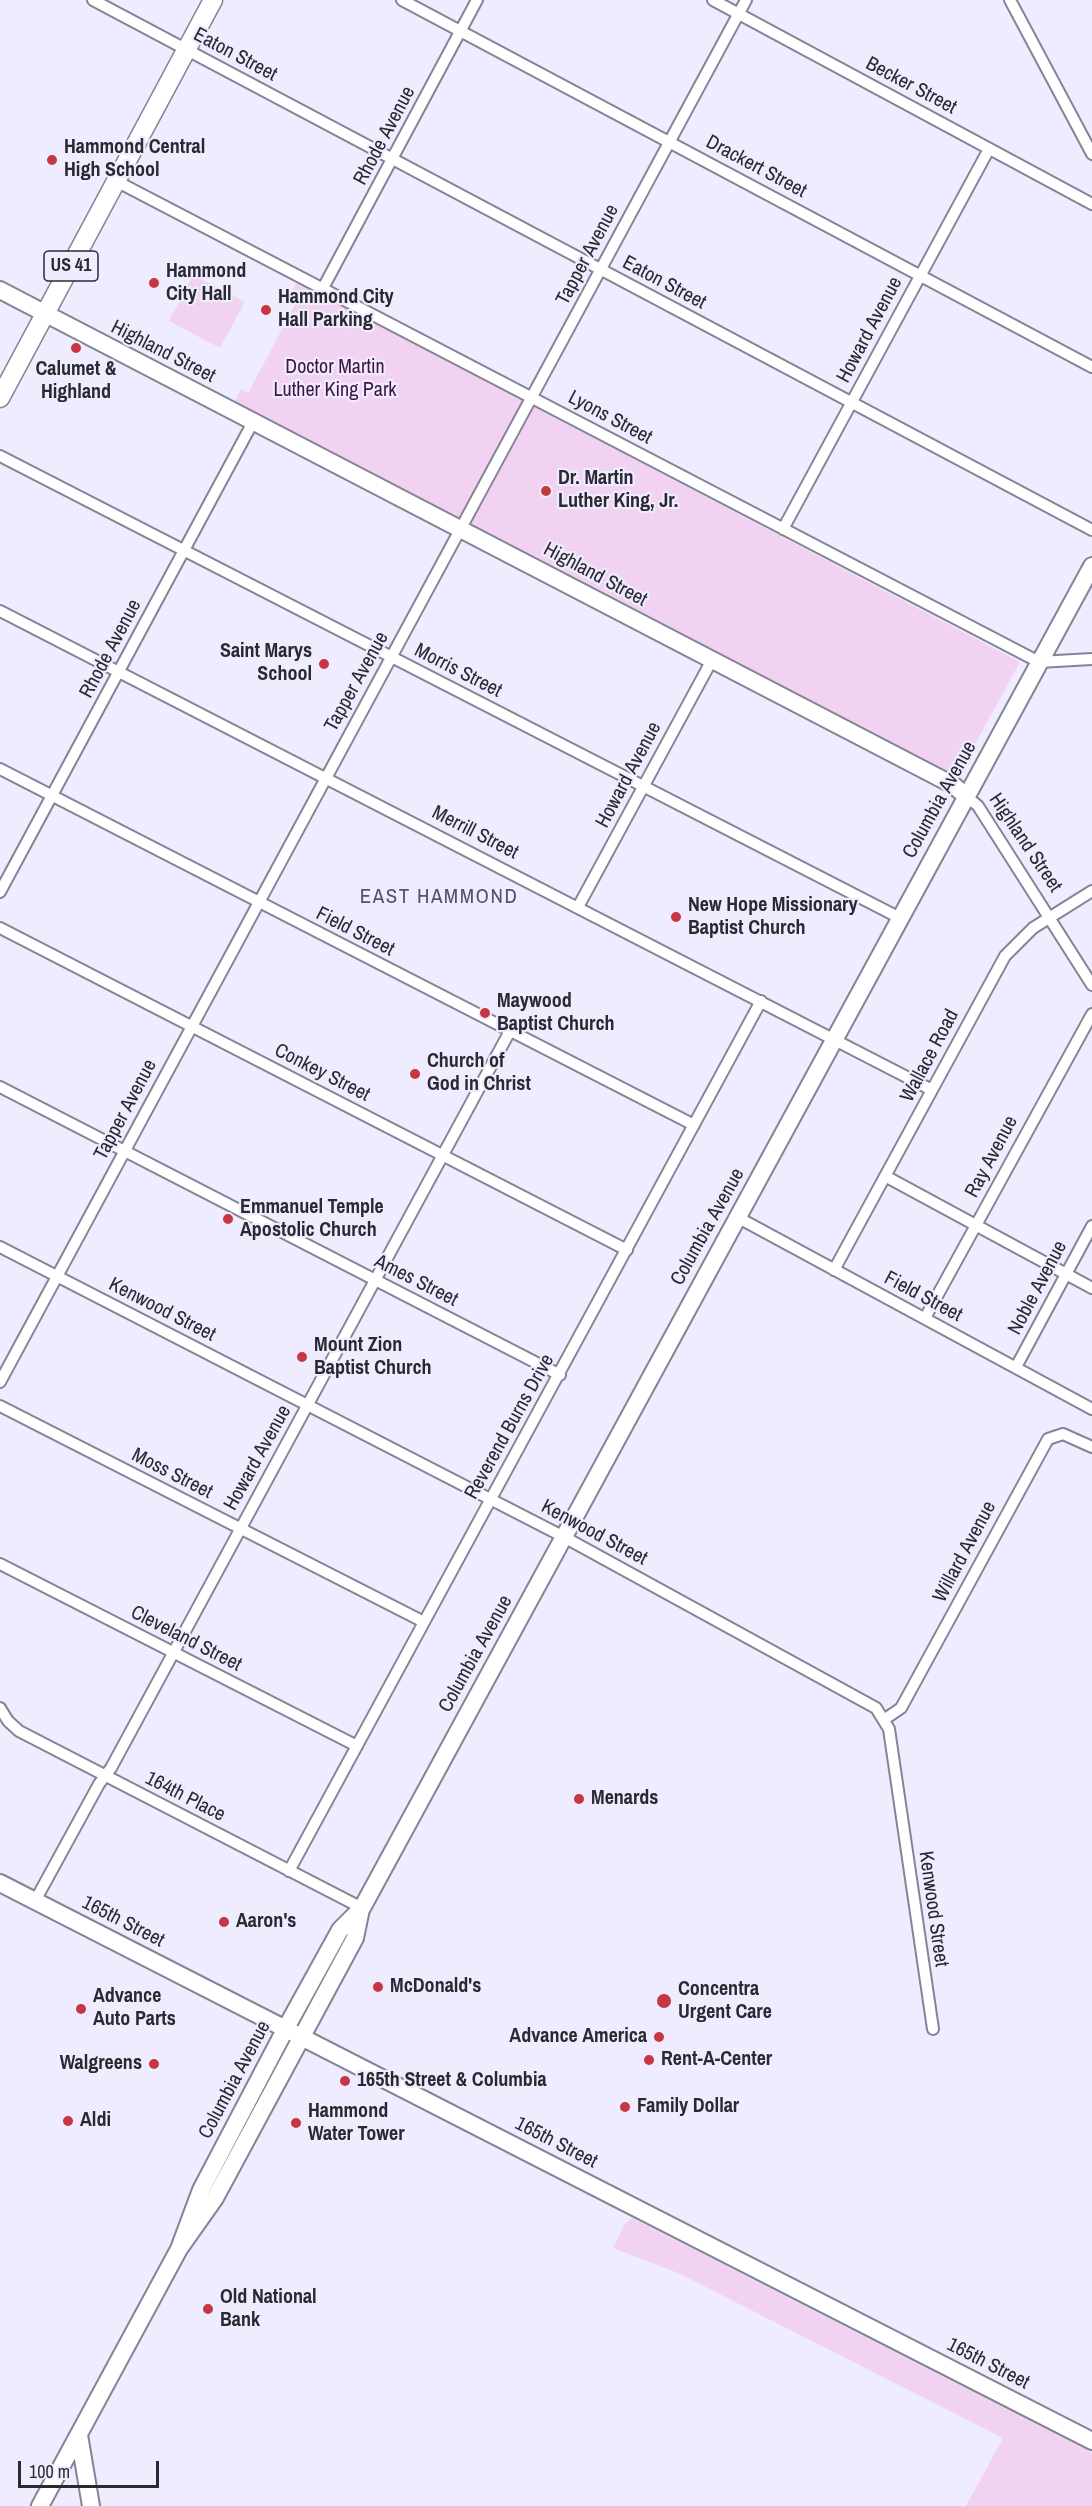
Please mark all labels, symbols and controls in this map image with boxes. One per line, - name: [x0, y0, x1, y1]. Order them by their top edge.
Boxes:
- street label: Eaton Street: [189, 23, 281, 87]
- street label: Becker Street: [862, 52, 960, 120]
- street label: Rhode Avenue: [349, 83, 421, 189]
- street label: Drackert Street: [702, 131, 810, 203]
- place label: Hammond Central High School: [64, 136, 205, 183]
- marker: Hammond Central High School: [45, 153, 59, 167]
- street label: Tapper Avenue: [551, 201, 625, 309]
- road number: US 41: [44, 251, 98, 281]
- street label: Eaton Street: [618, 251, 710, 315]
- place label: Hammond City Hall: [166, 260, 246, 307]
- street label: Howard Avenue: [832, 273, 908, 387]
- marker: Hammond City Hall: [147, 276, 161, 290]
- place label: Hammond City Hall Parking: [278, 286, 394, 333]
- marker: Hammond City Hall Parking: [259, 303, 273, 317]
- street label: Highland Street: [107, 315, 219, 389]
- marker: Calumet & Highland: [69, 341, 83, 355]
- park label: Doctor Martin Luther King Park: [273, 356, 397, 403]
- place label: Calumet & Highland: [35, 358, 117, 405]
- street label: Lyons Street: [564, 386, 656, 450]
- place label: Dr. Martin Luther King, Jr.: [558, 467, 678, 514]
- marker: Dr. Martin Luther King, Jr.: [539, 484, 553, 498]
- street label: Highland Street: [539, 538, 651, 612]
- street label: Rhode Avenue: [75, 596, 147, 702]
- street label: Tapper Avenue: [320, 628, 394, 736]
- street label: Morris Street: [410, 639, 506, 703]
- place label: Saint Marys School: [220, 640, 312, 687]
- marker: Saint Marys School: [317, 657, 331, 671]
- street label: Howard Avenue: [591, 718, 667, 832]
- street label: Columbia Avenue: [898, 737, 982, 863]
- street label: Highland Street: [983, 789, 1067, 897]
- street label: Merrill Street: [428, 801, 522, 865]
- district label: EAST HAMMOND: [360, 884, 518, 910]
- place label: New Hope Missionary Baptist Church: [688, 894, 858, 941]
- street label: Field Street: [312, 902, 398, 962]
- marker: New Hope Missionary Baptist Church: [669, 910, 683, 924]
- place label: Maywood Baptist Church: [497, 990, 615, 1037]
- marker: Maywood Baptist Church: [478, 1006, 492, 1020]
- street label: Wallace Road: [896, 1006, 964, 1106]
- street label: Conkey Street: [270, 1039, 374, 1107]
- place label: Church of God in Christ: [427, 1050, 531, 1097]
- street label: Tapper Avenue: [89, 1056, 163, 1164]
- marker: Church of God in Christ: [408, 1067, 422, 1081]
- street label: Ray Avenue: [960, 1112, 1024, 1202]
- street label: Columbia Avenue: [666, 1164, 750, 1290]
- place label: Emmanuel Temple Apostolic Church: [240, 1196, 384, 1243]
- marker: Emmanuel Temple Apostolic Church: [221, 1212, 235, 1226]
- street label: Noble Avenue: [1003, 1237, 1073, 1339]
- street label: Ames Street: [370, 1250, 462, 1312]
- street label: Field Street: [880, 1267, 966, 1327]
- street label: Kenwood Street: [105, 1273, 219, 1347]
- place label: Mount Zion Baptist Church: [314, 1334, 432, 1381]
- marker: Mount Zion Baptist Church: [295, 1350, 309, 1364]
- street label: Reverend Burns Drive: [460, 1350, 560, 1504]
- street label: Howard Avenue: [219, 1401, 297, 1515]
- street label: Moss Street: [128, 1443, 216, 1505]
- street label: Kenwood Street: [537, 1495, 651, 1571]
- street label: Willard Avenue: [928, 1497, 1002, 1607]
- street label: Columbia Avenue: [434, 1591, 518, 1717]
- street label: Cleveland Street: [127, 1601, 245, 1677]
- street label: 164th Place: [141, 1767, 229, 1827]
- place label: Menards: [591, 1787, 658, 1811]
- marker: Menards: [572, 1792, 586, 1806]
- street label: Kenwood Street: [913, 1850, 953, 1968]
- street label: 165th Street: [78, 1891, 168, 1953]
- place label: Aaron's: [236, 1910, 296, 1934]
- marker: Aaron's: [217, 1915, 231, 1929]
- place label: McDonald's: [390, 1975, 481, 1999]
- place label: Concentra Urgent Care: [678, 1978, 772, 2025]
- marker: McDonald's: [371, 1980, 385, 1994]
- place label: Advance Auto Parts: [93, 1985, 176, 2032]
- marker: Concentra Urgent Care: [655, 1992, 673, 2010]
- marker: Advance Auto Parts: [74, 2002, 88, 2016]
- street label: Columbia Avenue: [194, 2017, 276, 2143]
- place label: Advance America: [509, 2025, 647, 2049]
- marker: Advance America: [652, 2030, 666, 2044]
- place label: Rent-A-Center: [661, 2048, 772, 2072]
- place label: Walgreens: [60, 2052, 142, 2076]
- marker: Rent-A-Center: [642, 2053, 656, 2067]
- marker: Walgreens: [147, 2057, 161, 2071]
- place label: 165th Street & Columbia: [357, 2069, 547, 2093]
- marker: 165th Street & Columbia: [338, 2074, 352, 2088]
- place label: Family Dollar: [637, 2095, 739, 2119]
- place label: Hammond Water Tower: [308, 2100, 405, 2147]
- marker: Family Dollar: [618, 2100, 632, 2114]
- place label: Aldi: [80, 2109, 111, 2133]
- street label: 165th Street: [511, 2112, 601, 2174]
- marker: Aldi: [61, 2114, 75, 2128]
- marker: Hammond Water Tower: [289, 2116, 303, 2130]
- place label: Old National Bank: [220, 2286, 317, 2333]
- marker: Old National Bank: [201, 2302, 215, 2316]
- street label: 165th Street: [943, 2333, 1033, 2395]
- scale bar: [21, 2449, 162, 2487]
- text: 100 m: [29, 2459, 70, 2484]

